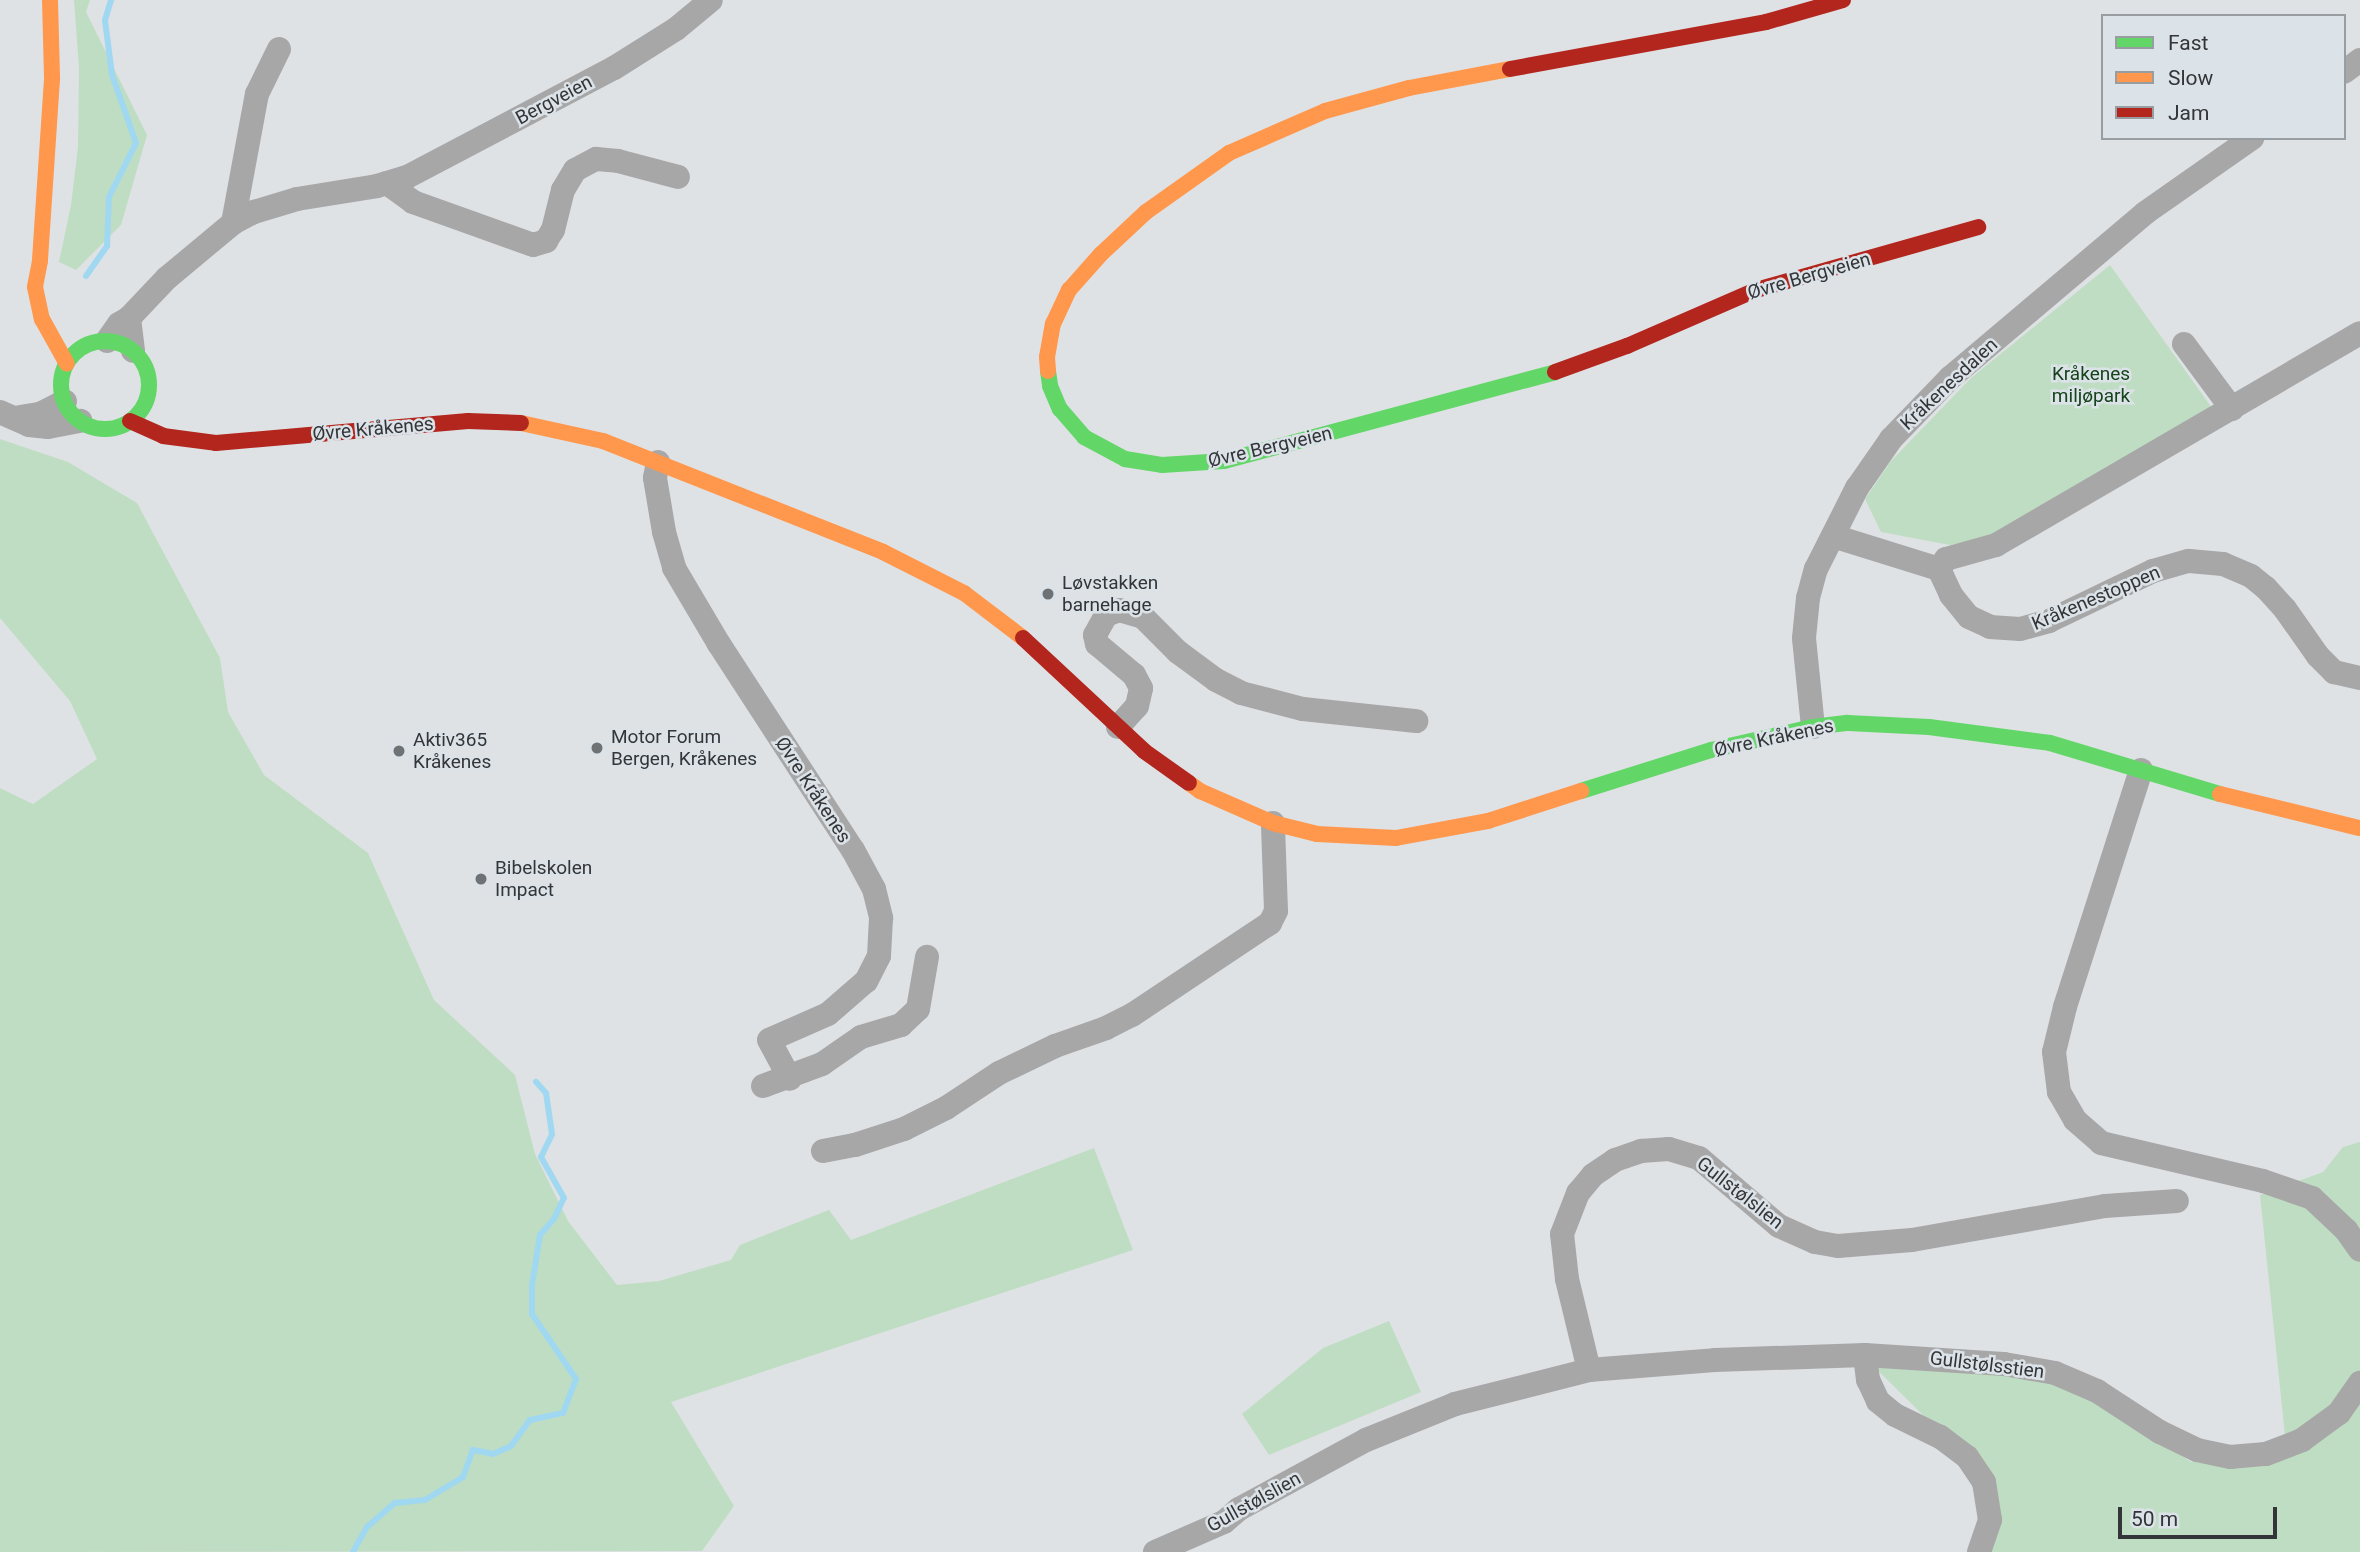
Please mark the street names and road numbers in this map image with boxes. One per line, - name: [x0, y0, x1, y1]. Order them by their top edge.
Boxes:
- street label: Bergveien: [512, 70, 596, 130]
- street label: Øvre Bergveien: [1745, 248, 1873, 304]
- street label: Kråkenesdalen: [1896, 333, 2002, 435]
- street label: Øvre Kråkenes: [311, 412, 435, 446]
- street label: Øvre Bergveien: [1206, 422, 1334, 472]
- street label: Kråkenestoppen: [2028, 561, 2164, 635]
- street label: Øvre Kråkenes: [1712, 714, 1836, 762]
- street label: Øvre Kråkenes: [770, 733, 856, 847]
- street label: Gullstølslien: [1692, 1152, 1788, 1234]
- street label: Gullstølsstien: [1928, 1347, 2046, 1383]
- street label: Gullstølslien: [1203, 1467, 1305, 1537]

